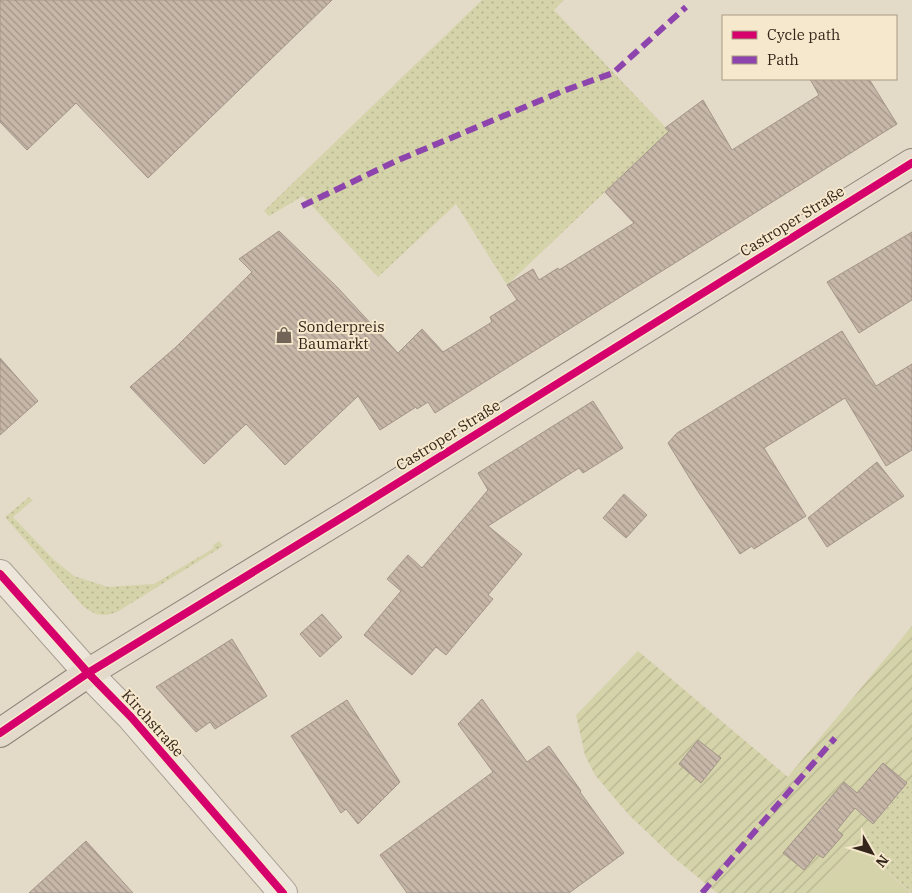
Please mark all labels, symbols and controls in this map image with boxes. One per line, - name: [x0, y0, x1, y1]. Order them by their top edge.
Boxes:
- legend: [722, 15, 897, 80]
- text: Cycle path: [767, 25, 840, 44]
- text: Path: [767, 50, 799, 69]
- street label: Castroper Straße: [736, 181, 848, 261]
- place label: Sonderpreis Baumarkt: [298, 317, 385, 353]
- shop icon: Sonderpreis Baumarkt: [274, 325, 294, 345]
- street label: Castroper Straße: [392, 395, 504, 475]
- street label: Kirchstraße: [118, 685, 188, 761]
- north arrow: [847, 828, 897, 878]
- text: N: [872, 851, 893, 871]

